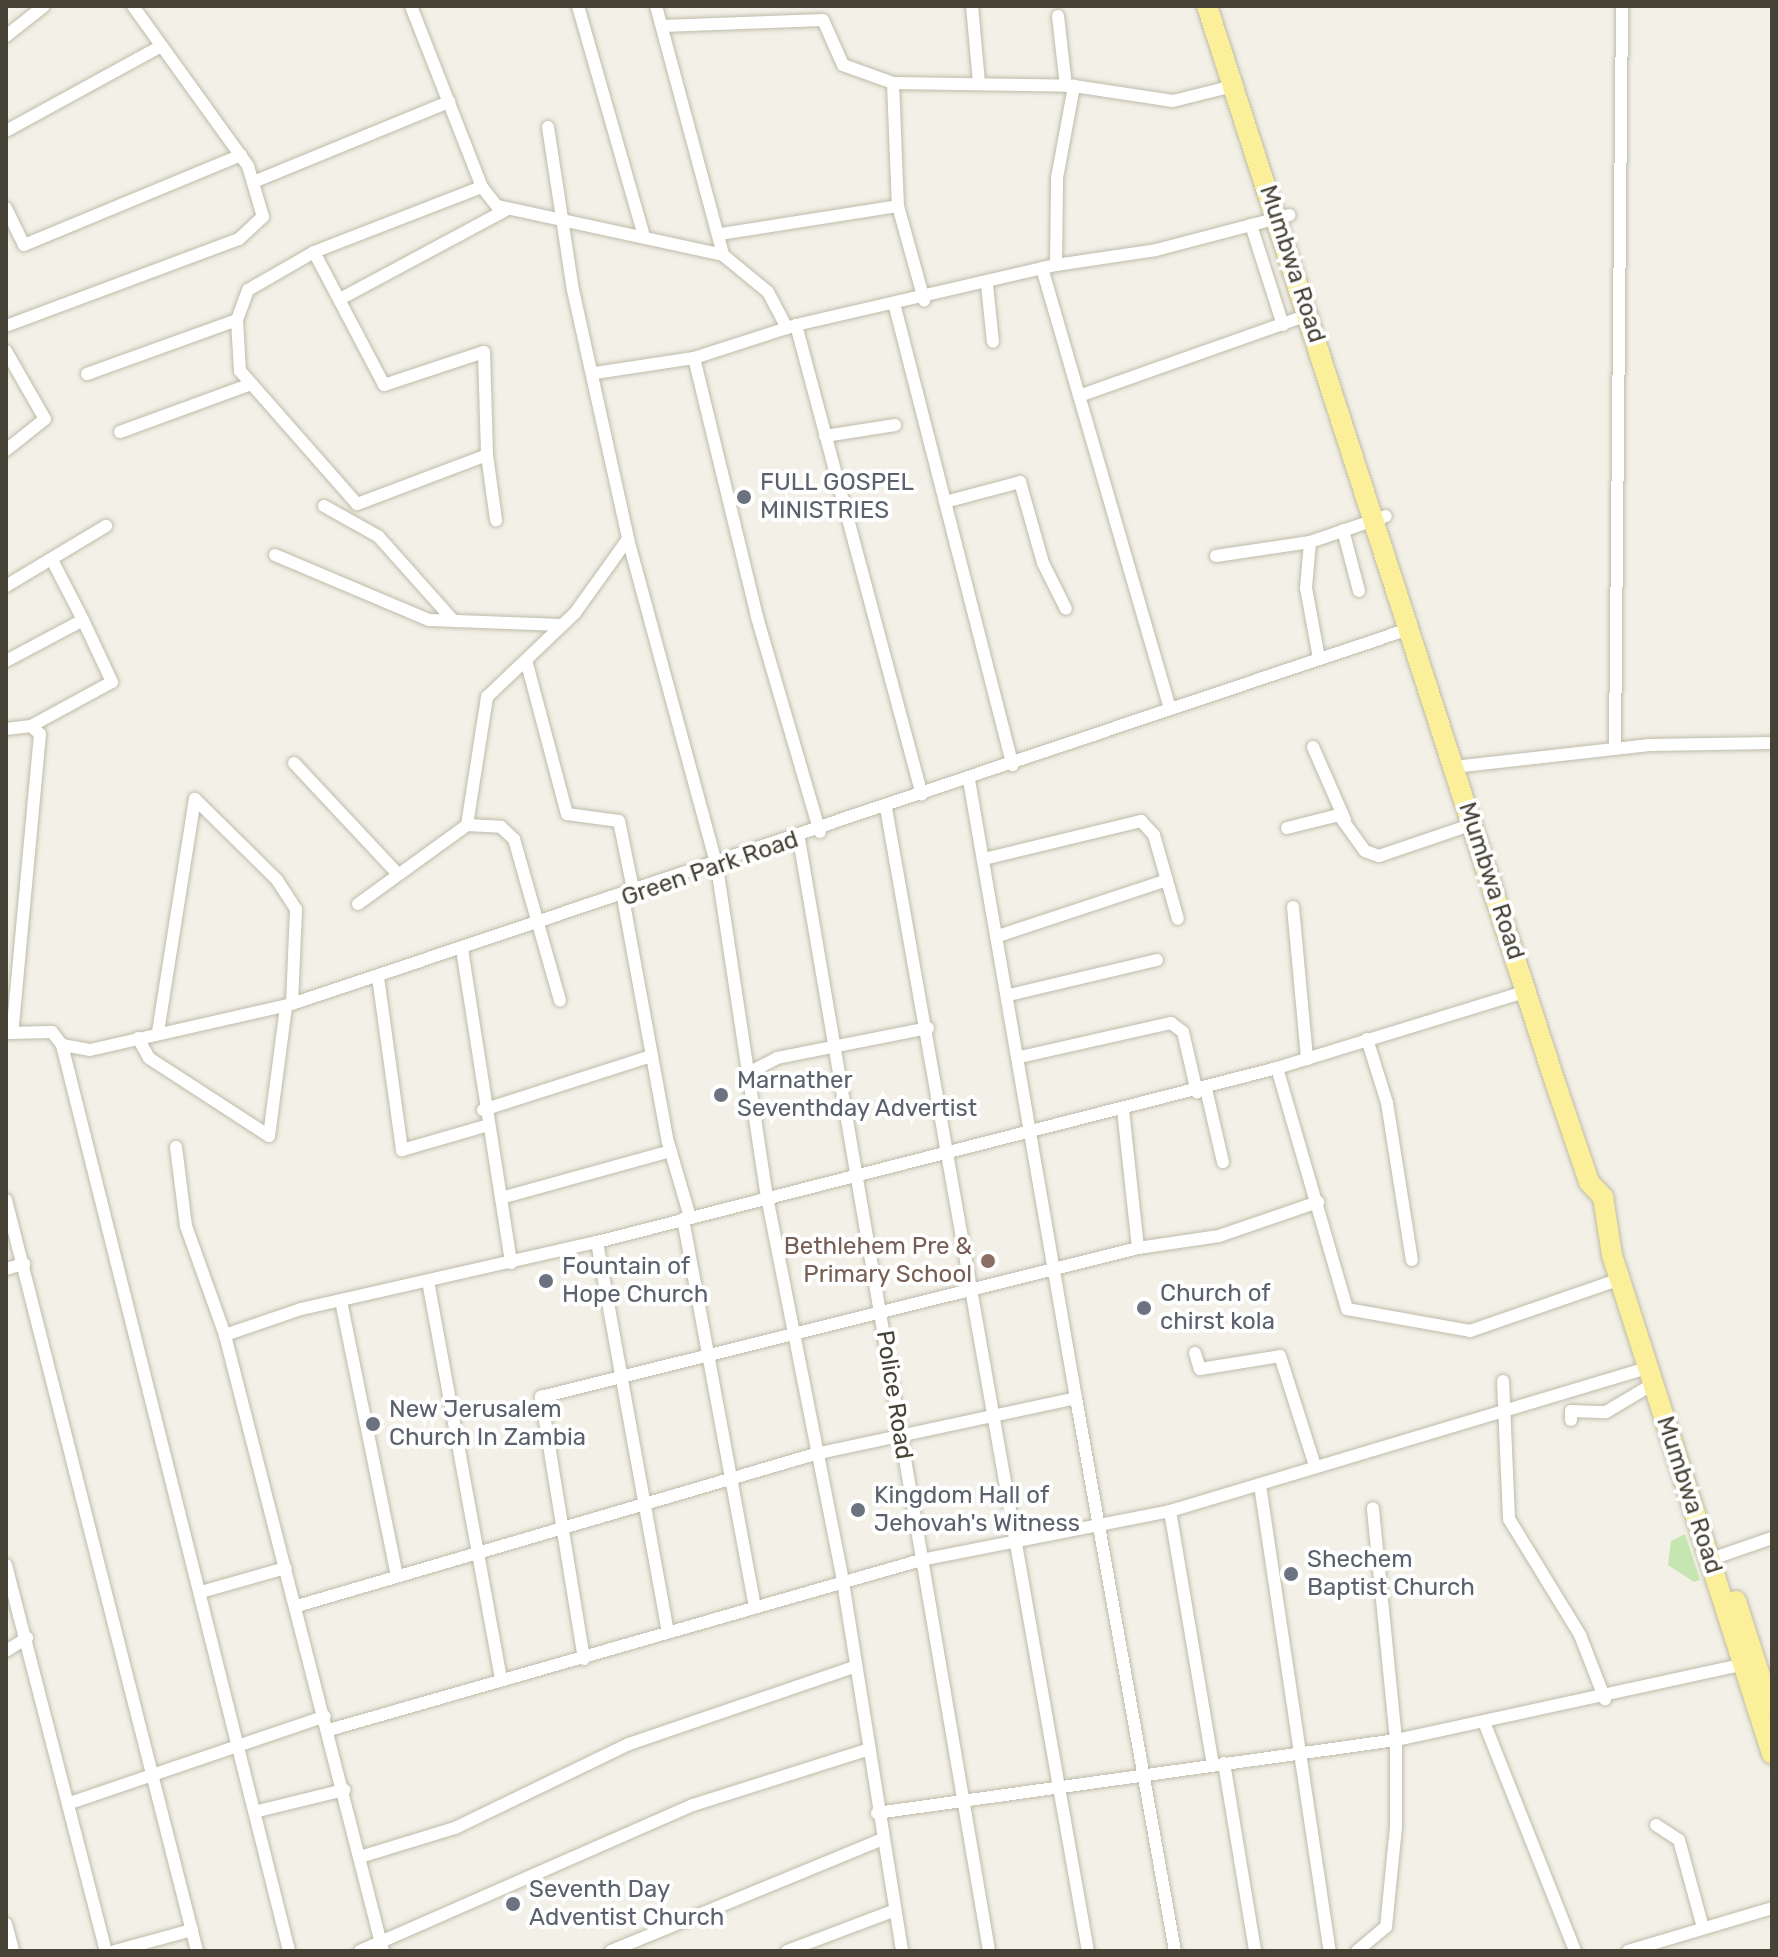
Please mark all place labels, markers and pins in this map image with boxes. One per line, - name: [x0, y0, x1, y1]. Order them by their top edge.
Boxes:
- place label: FULL GOSPEL MINISTRIES: [760, 469, 915, 525]
- marker: FULL GOSPEL MINISTRIES: [735, 488, 753, 506]
- place label: Marnather Seventhday Advertist: [737, 1067, 978, 1123]
- marker: Marnather Seventhday Advertist: [712, 1086, 730, 1104]
- place label: Bethlehem Pre & Primary School: [784, 1233, 972, 1289]
- marker: Bethlehem Pre & Primary School: [979, 1252, 997, 1270]
- place label: Fountain of Hope Church: [562, 1253, 708, 1309]
- marker: Fountain of Hope Church: [537, 1272, 555, 1290]
- place label: Church of chirst kola: [1160, 1280, 1275, 1336]
- marker: Church of chirst kola: [1135, 1299, 1153, 1317]
- place label: New Jerusalem Church In Zambia: [389, 1396, 586, 1452]
- marker: New Jerusalem Church In Zambia: [364, 1415, 382, 1433]
- place label: Kingdom Hall of Jehovah's Witness: [874, 1482, 1080, 1538]
- marker: Kingdom Hall of Jehovah's Witness: [849, 1501, 867, 1519]
- place label: Shechem Baptist Church: [1307, 1546, 1475, 1602]
- marker: Shechem Baptist Church: [1282, 1565, 1300, 1583]
- place label: Seventh Day Adventist Church: [529, 1876, 724, 1932]
- marker: Seventh Day Adventist Church: [504, 1895, 522, 1913]

